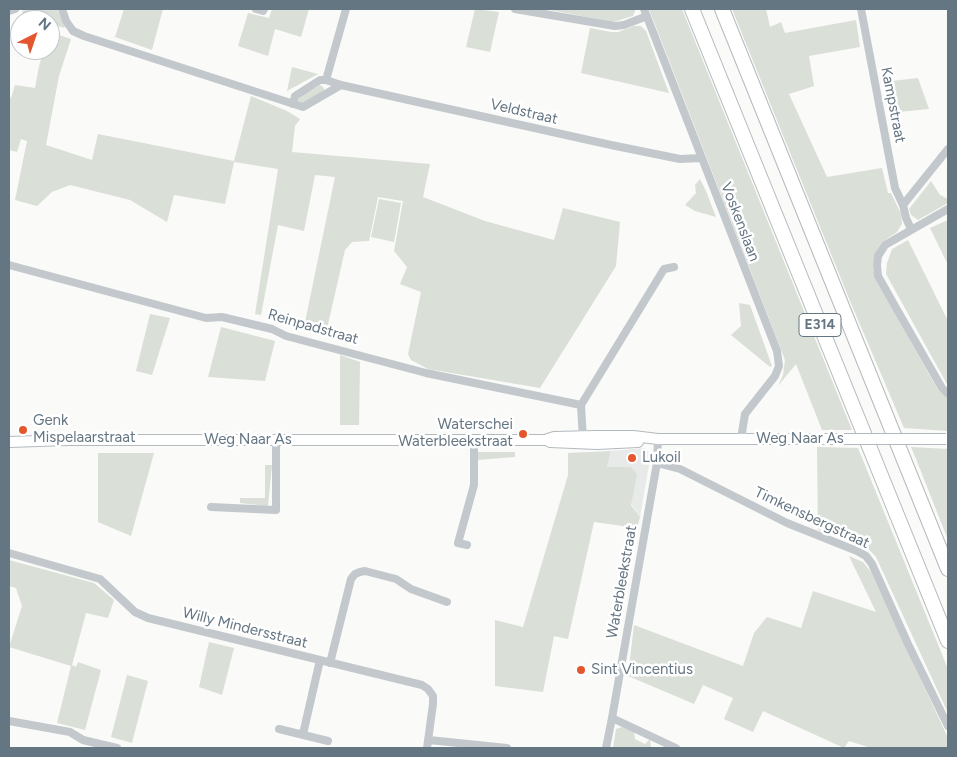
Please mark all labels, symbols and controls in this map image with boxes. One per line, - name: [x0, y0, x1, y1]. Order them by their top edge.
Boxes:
- north arrow: [10, 10, 60, 60]
- text: N: [35, 14, 54, 34]
- street label: Kampstraat: [877, 65, 909, 145]
- street label: Veldstraat: [488, 95, 560, 129]
- street label: Voskenslaan: [717, 180, 763, 264]
- street label: Reinpadstraat: [266, 305, 360, 349]
- road number: E314: [799, 314, 841, 336]
- place label: Genk Mispelaarstraat: [33, 412, 136, 447]
- place label: Waterschei Waterbleekstraat: [398, 416, 513, 451]
- marker: Genk Mispelaarstraat: [17, 424, 29, 436]
- marker: Waterschei Waterbleekstraat: [517, 428, 529, 440]
- street label: Weg Naar As: [756, 430, 844, 448]
- street label: Weg Naar As: [204, 431, 292, 449]
- place label: Lukoil: [642, 449, 681, 467]
- marker: Lukoil: [626, 452, 638, 464]
- street label: Timkensbergstraat: [752, 483, 872, 553]
- street label: Waterbleekstraat: [603, 524, 641, 640]
- street label: Willy Mindersstraat: [181, 604, 309, 652]
- place label: Sint Vincentius: [591, 661, 693, 679]
- marker: Sint Vincentius: [575, 664, 587, 676]

